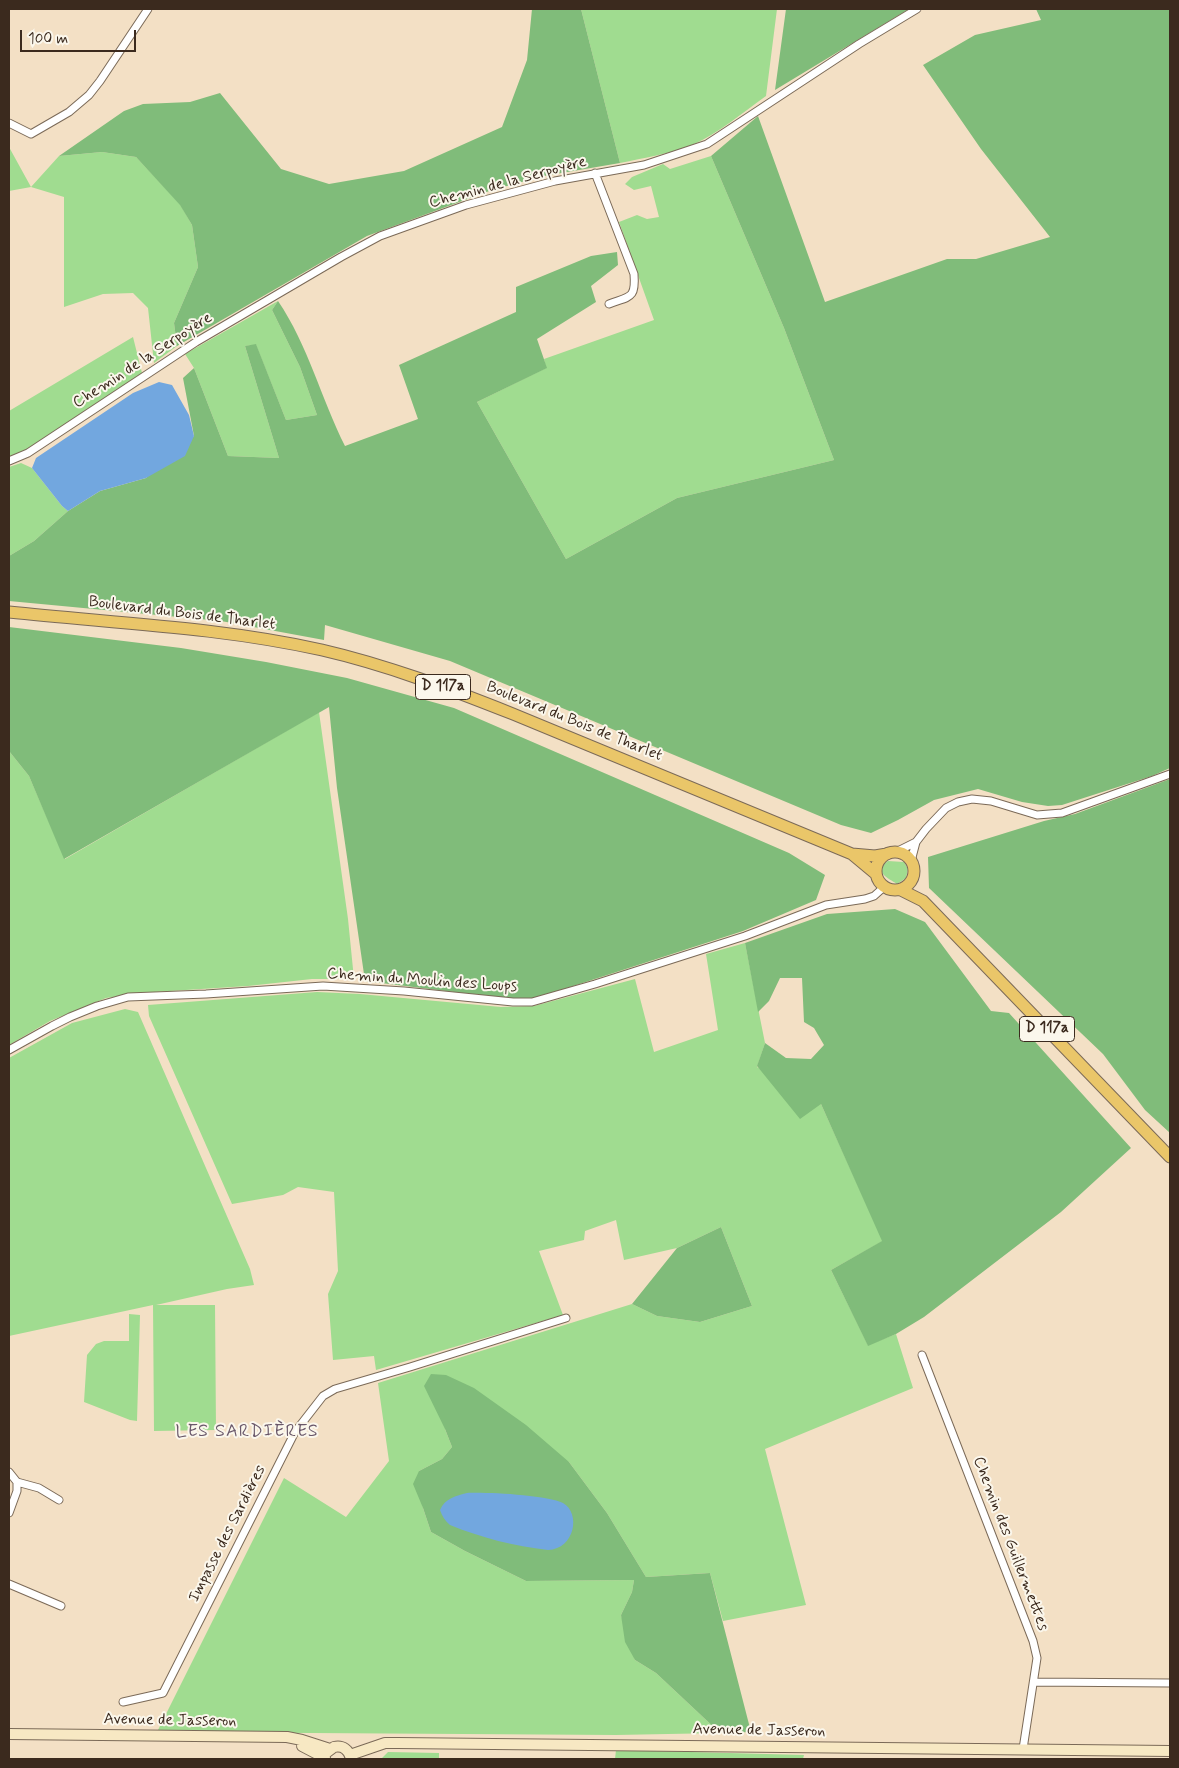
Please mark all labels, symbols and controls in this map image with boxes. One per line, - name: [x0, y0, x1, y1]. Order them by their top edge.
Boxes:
- scale bar: [22, 20, 139, 52]
- text: 100 m: [28, 29, 68, 49]
- street label: Chemin de la Serpoyère: [427, 153, 589, 213]
- street label: Chemin de la Serpoyère: [70, 309, 216, 413]
- street label: Boulevard du Bois de Tharlet: [87, 593, 277, 635]
- road number: D 117a: [416, 674, 470, 700]
- street label: Boulevard du Bois de Tharlet: [483, 678, 665, 766]
- street label: Chemin du Moulin des Loups: [326, 965, 518, 997]
- road number: D 117a: [1020, 1016, 1074, 1042]
- district label: LES SARDIÈRES: [173, 1421, 321, 1443]
- street label: Chemin des Guillermettes: [968, 1454, 1052, 1634]
- street label: Impasse des Sardières: [185, 1462, 271, 1606]
- street label: Avenue de Jasseron: [103, 1710, 237, 1732]
- street label: Avenue de Jasseron: [692, 1720, 826, 1742]

